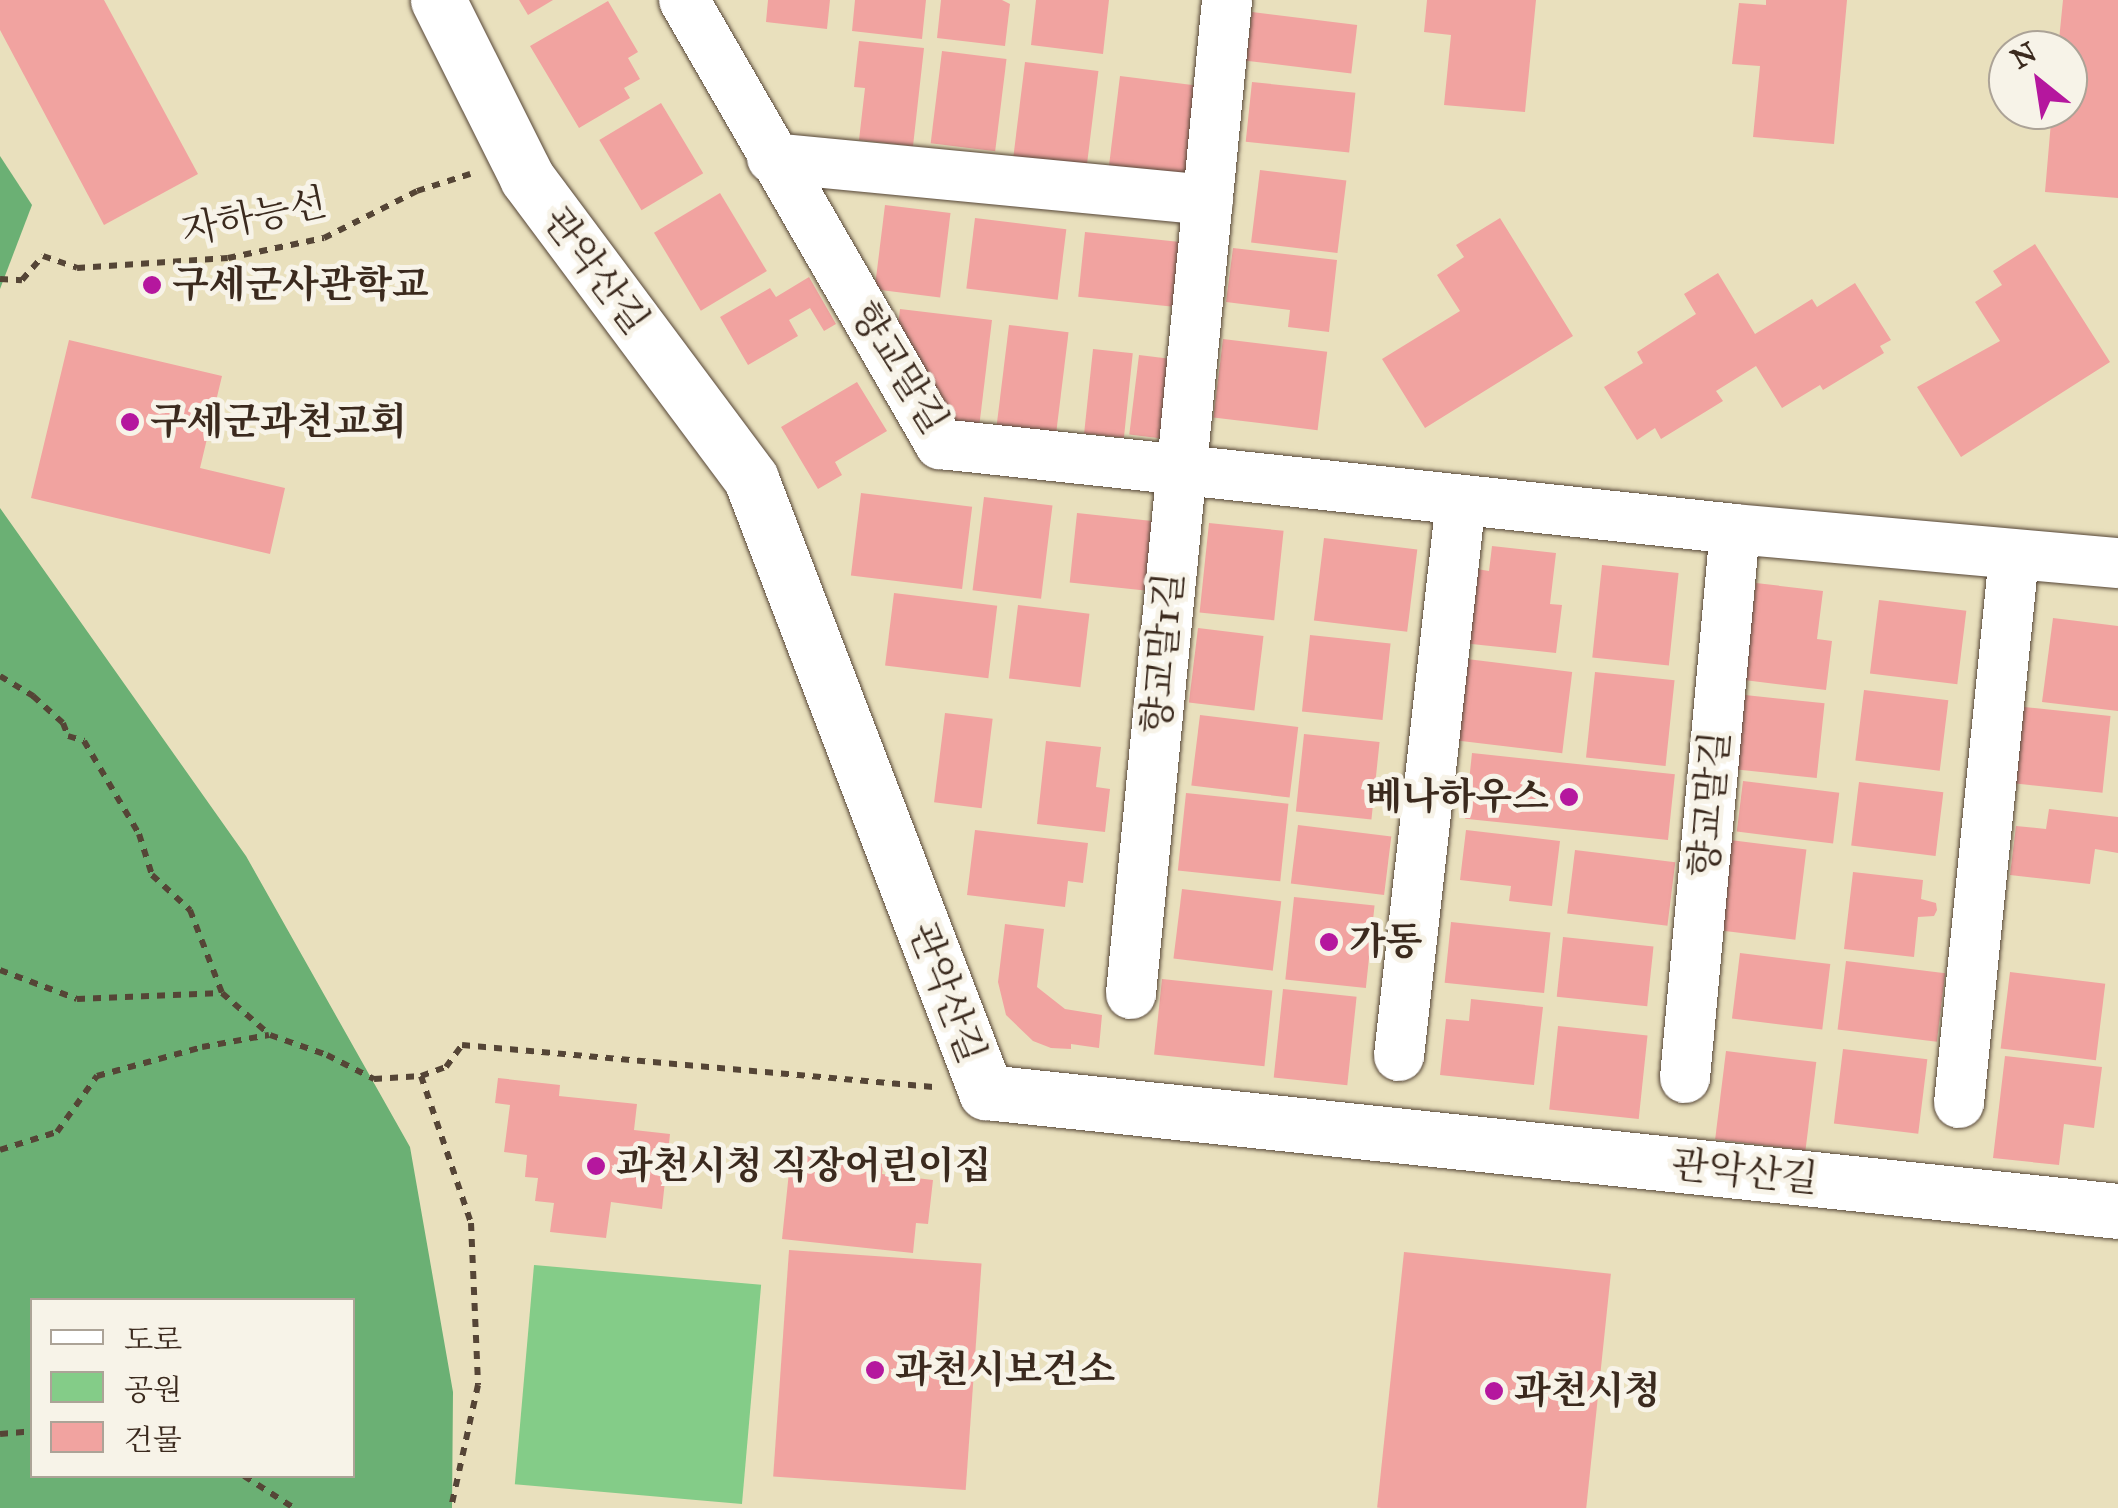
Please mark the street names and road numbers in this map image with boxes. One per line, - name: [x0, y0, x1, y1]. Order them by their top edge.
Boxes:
- street label: 자하능선: [177, 179, 331, 255]
- street label: 관악산길: [534, 199, 658, 343]
- street label: 향교말길: [841, 294, 957, 442]
- street label: 향교말1길: [1133, 570, 1193, 736]
- street label: 향교말길: [1681, 729, 1739, 879]
- street label: 관악산길: [899, 916, 995, 1070]
- street label: 관악산길: [1670, 1142, 1820, 1202]

